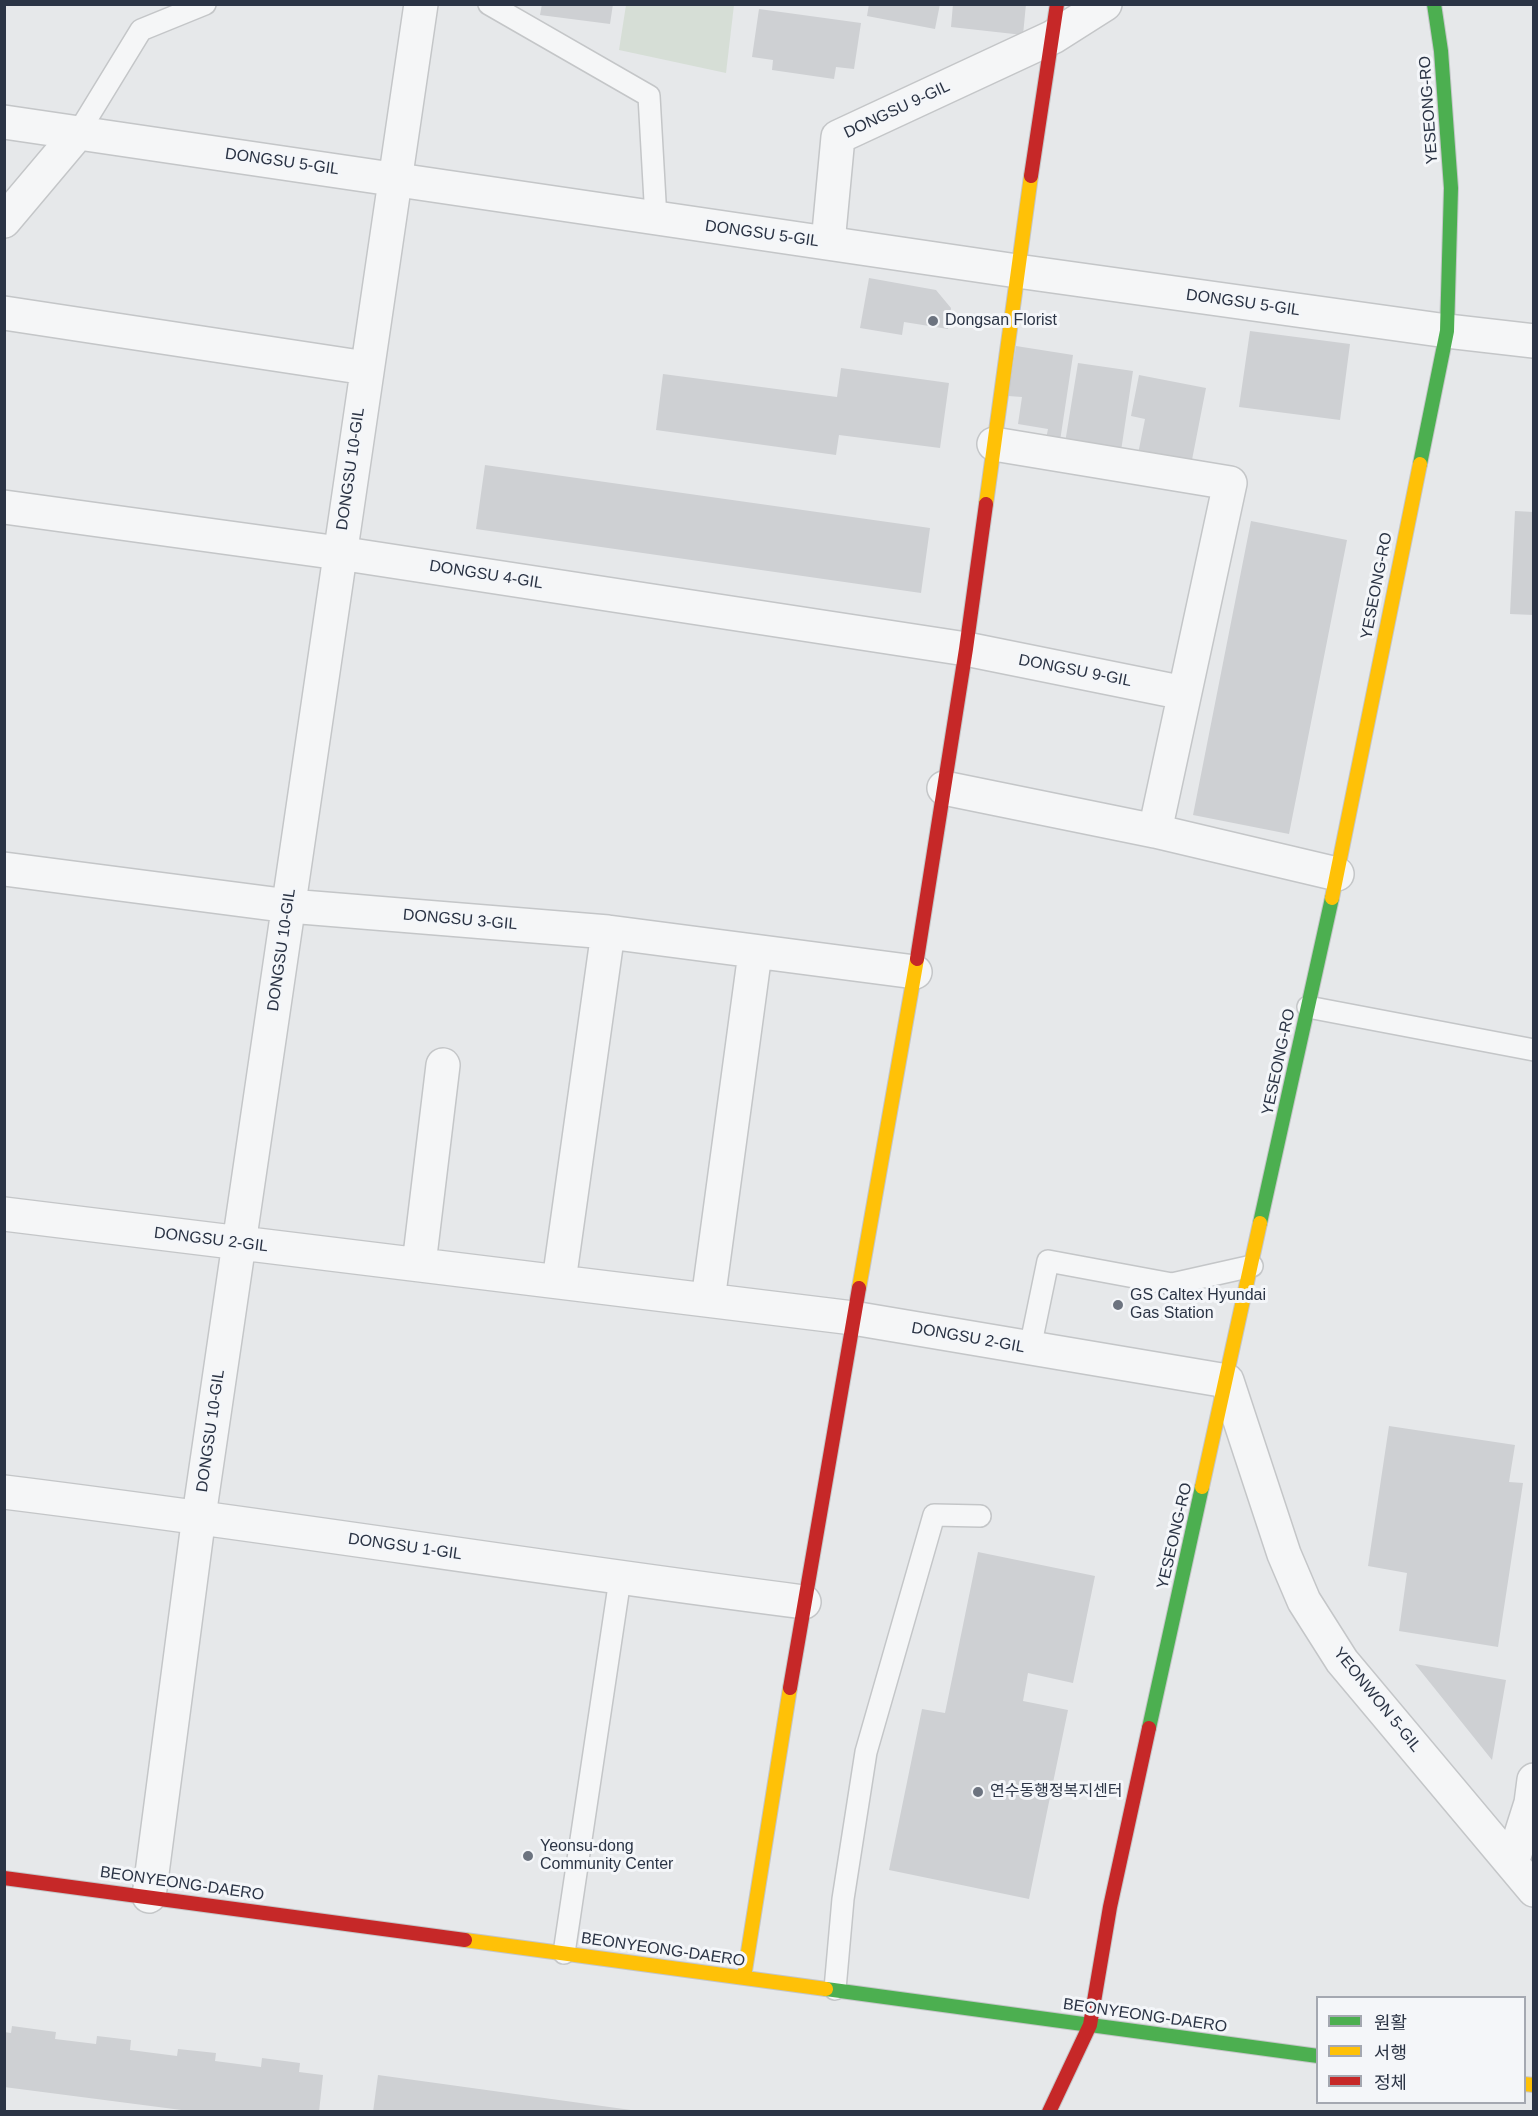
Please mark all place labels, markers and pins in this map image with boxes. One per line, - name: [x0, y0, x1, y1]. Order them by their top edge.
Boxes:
- place label: Dongsan Florist: [945, 311, 1057, 331]
- marker: Dongsan Florist: [926, 314, 940, 328]
- place label: GS Caltex Hyundai Gas Station: [1130, 1286, 1266, 1324]
- marker: GS Caltex Hyundai Gas Station: [1111, 1298, 1125, 1312]
- place label: 연수동행정복지센터: [990, 1782, 1122, 1802]
- marker: 연수동행정복지센터: [971, 1785, 985, 1799]
- place label: Yeonsu-dong Community Center: [540, 1837, 673, 1875]
- marker: Yeonsu-dong Community Center: [521, 1849, 535, 1863]

